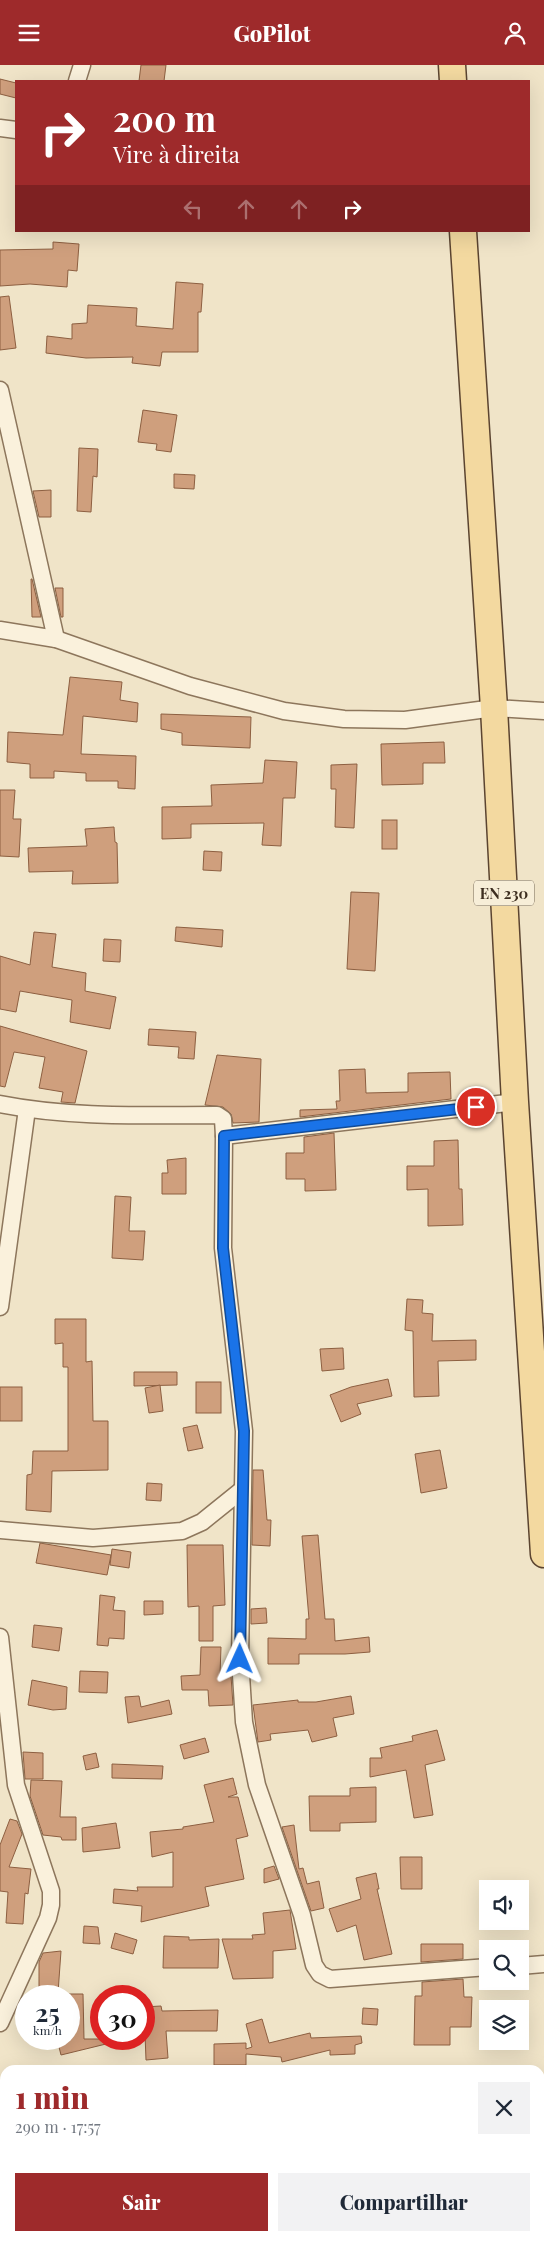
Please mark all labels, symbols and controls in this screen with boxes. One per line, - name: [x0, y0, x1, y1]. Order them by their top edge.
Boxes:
- text: GoPilot: [233, 18, 311, 48]
- icon: menu: [15, 19, 43, 47]
- icon: person: [501, 19, 529, 47]
- text: 200 m: [113, 94, 216, 141]
- icon: right: [30, 100, 95, 165]
- text: Vire à direita: [113, 139, 240, 169]
- icon: left: [179, 195, 207, 223]
- icon: ahead: [232, 195, 260, 223]
- icon: ahead: [285, 195, 313, 223]
- icon: right: [338, 195, 366, 223]
- road number: EN 230: [474, 881, 534, 905]
- pin: [455, 1086, 497, 1128]
- icon: arrive: [462, 1093, 490, 1121]
- position arrow: [213, 1632, 265, 1684]
- map controls: [479, 1880, 529, 2050]
- button: sound: [479, 1880, 529, 1930]
- button: search: [479, 1940, 529, 1990]
- speed limit sign: 30: [90, 1985, 155, 2050]
- text: 25: [35, 1995, 60, 2028]
- button: layers: [479, 2000, 529, 2050]
- text: km/h: [33, 2022, 62, 2038]
- text: 1 min: [15, 2077, 89, 2117]
- button: close: [478, 2082, 530, 2134]
- text: 290 m · 17:57: [15, 2116, 101, 2137]
- button: Sair: [15, 2173, 268, 2231]
- button: Compartilhar: [278, 2173, 530, 2231]

